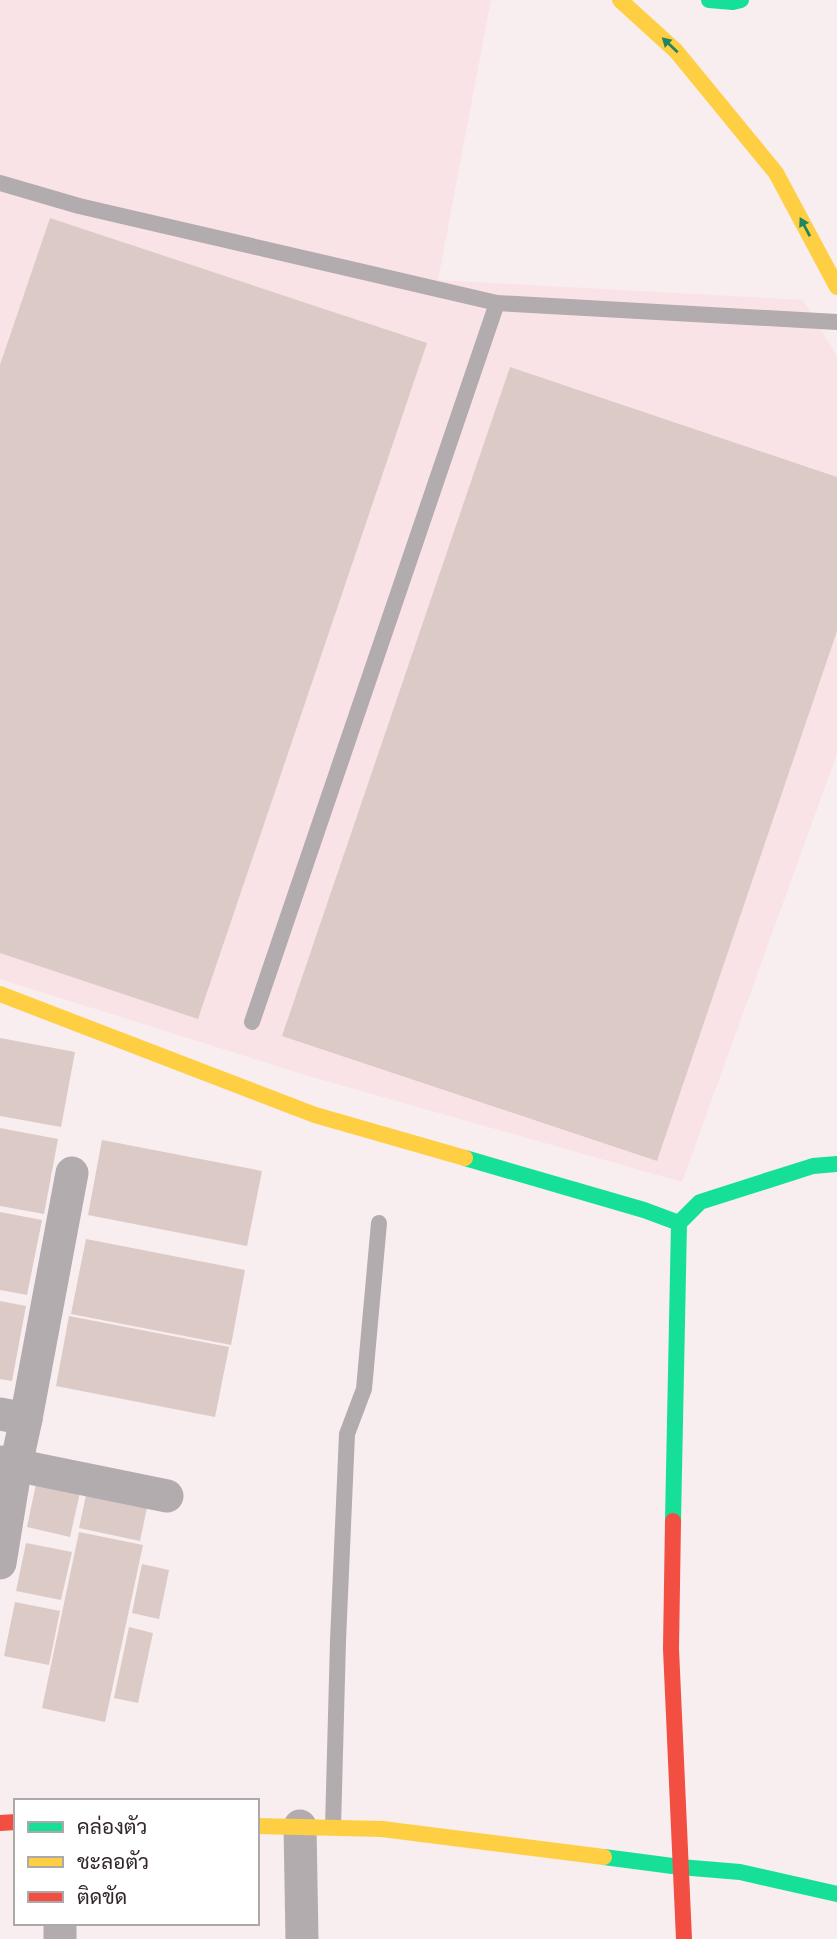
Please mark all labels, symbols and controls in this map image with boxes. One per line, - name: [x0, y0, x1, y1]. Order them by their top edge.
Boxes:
- one-way arrow: [661, 37, 679, 53]
- one-way arrow: [799, 217, 810, 237]
- legend: [14, 1799, 259, 1925]
- text: คล่องตัว: [77, 1814, 147, 1839]
- text: ชะลอตัว: [77, 1849, 149, 1874]
- text: ติดขัด: [77, 1884, 127, 1909]

